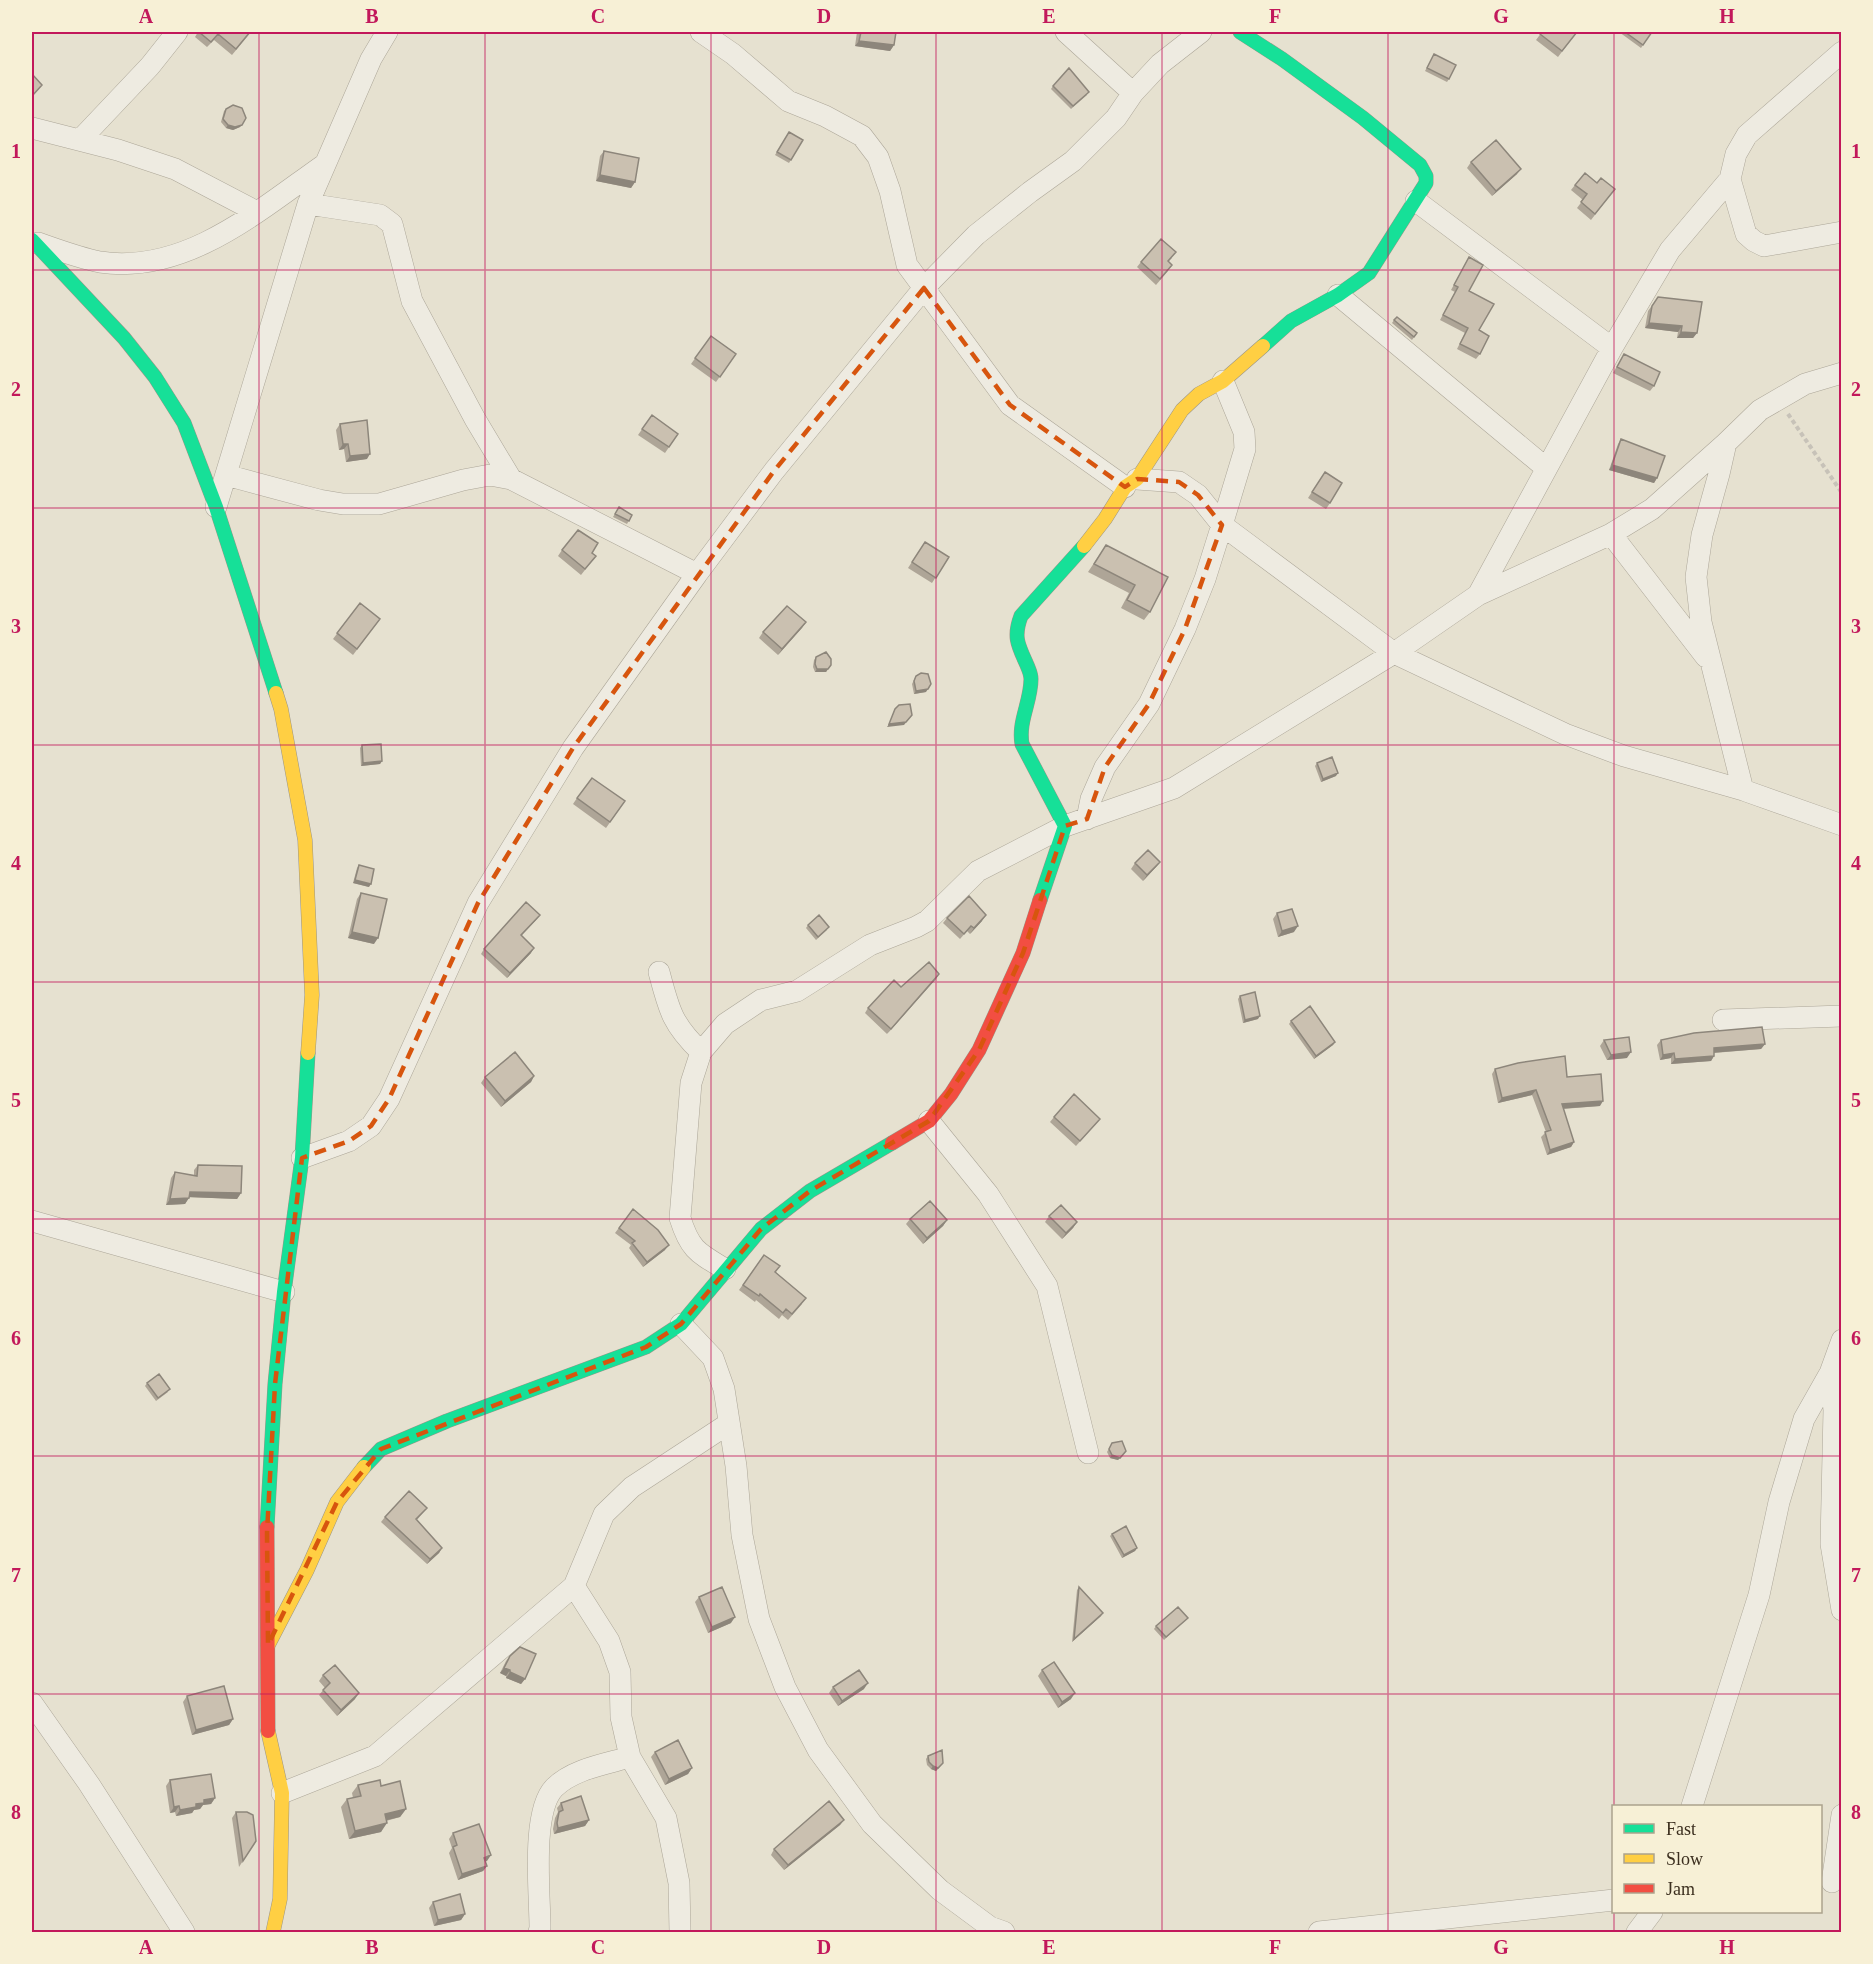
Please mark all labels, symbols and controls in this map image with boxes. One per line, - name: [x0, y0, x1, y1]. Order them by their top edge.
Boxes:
- text: A: [139, 5, 154, 27]
- text: B: [365, 5, 379, 27]
- text: C: [591, 5, 605, 27]
- text: D: [817, 5, 831, 27]
- text: E: [1042, 5, 1056, 27]
- text: F: [1269, 5, 1281, 27]
- text: G: [1493, 5, 1509, 27]
- text: H: [1719, 5, 1735, 27]
- text: 1: [11, 140, 21, 162]
- text: 1: [1851, 140, 1861, 162]
- text: 2: [11, 378, 21, 400]
- text: 2: [1851, 378, 1861, 400]
- text: 3: [11, 615, 21, 637]
- text: 3: [1851, 615, 1861, 637]
- text: 4: [11, 852, 21, 874]
- text: 4: [1851, 852, 1861, 874]
- text: 5: [11, 1089, 21, 1111]
- text: 5: [1851, 1089, 1861, 1111]
- text: 6: [11, 1327, 21, 1349]
- text: 6: [1851, 1327, 1861, 1349]
- text: 7: [11, 1564, 21, 1586]
- text: 7: [1851, 1564, 1861, 1586]
- text: 8: [11, 1801, 21, 1823]
- text: 8: [1851, 1801, 1861, 1823]
- legend: [1612, 1805, 1822, 1913]
- text: Fast: [1666, 1819, 1696, 1839]
- text: Slow: [1666, 1849, 1703, 1869]
- text: Jam: [1666, 1879, 1695, 1899]
- text: A: [139, 1936, 154, 1958]
- text: B: [365, 1936, 379, 1958]
- text: C: [591, 1936, 605, 1958]
- text: D: [817, 1936, 831, 1958]
- text: E: [1042, 1936, 1056, 1958]
- text: F: [1269, 1936, 1281, 1958]
- text: G: [1493, 1936, 1509, 1958]
- text: H: [1719, 1936, 1735, 1958]

